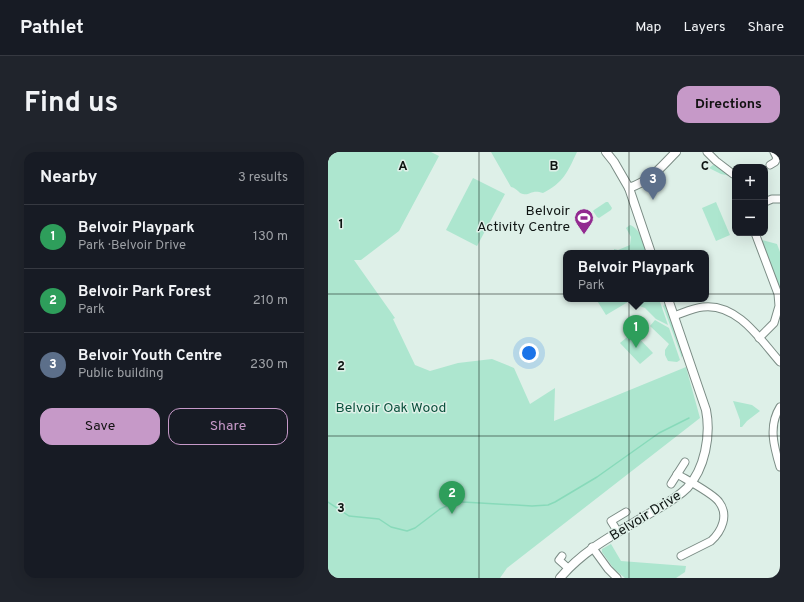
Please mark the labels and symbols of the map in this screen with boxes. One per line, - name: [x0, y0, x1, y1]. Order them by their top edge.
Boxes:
- text: A: [398, 159, 408, 175]
- text: B: [550, 159, 559, 175]
- text: C: [701, 159, 709, 175]
- pin: 3: [640, 167, 666, 200]
- place label: Belvoir Activity Centre: [477, 203, 571, 236]
- sports icon: Belvoir Activity Centre: [573, 207, 595, 235]
- text: 1: [338, 217, 344, 233]
- pin: 1: [623, 315, 649, 348]
- your location: [519, 343, 539, 363]
- text: 2: [337, 359, 345, 375]
- park label: Belvoir Oak Wood: [336, 400, 446, 417]
- pin: 2: [439, 481, 465, 514]
- street label: Belvoir Drive: [607, 488, 685, 545]
- text: 3: [337, 501, 345, 517]

